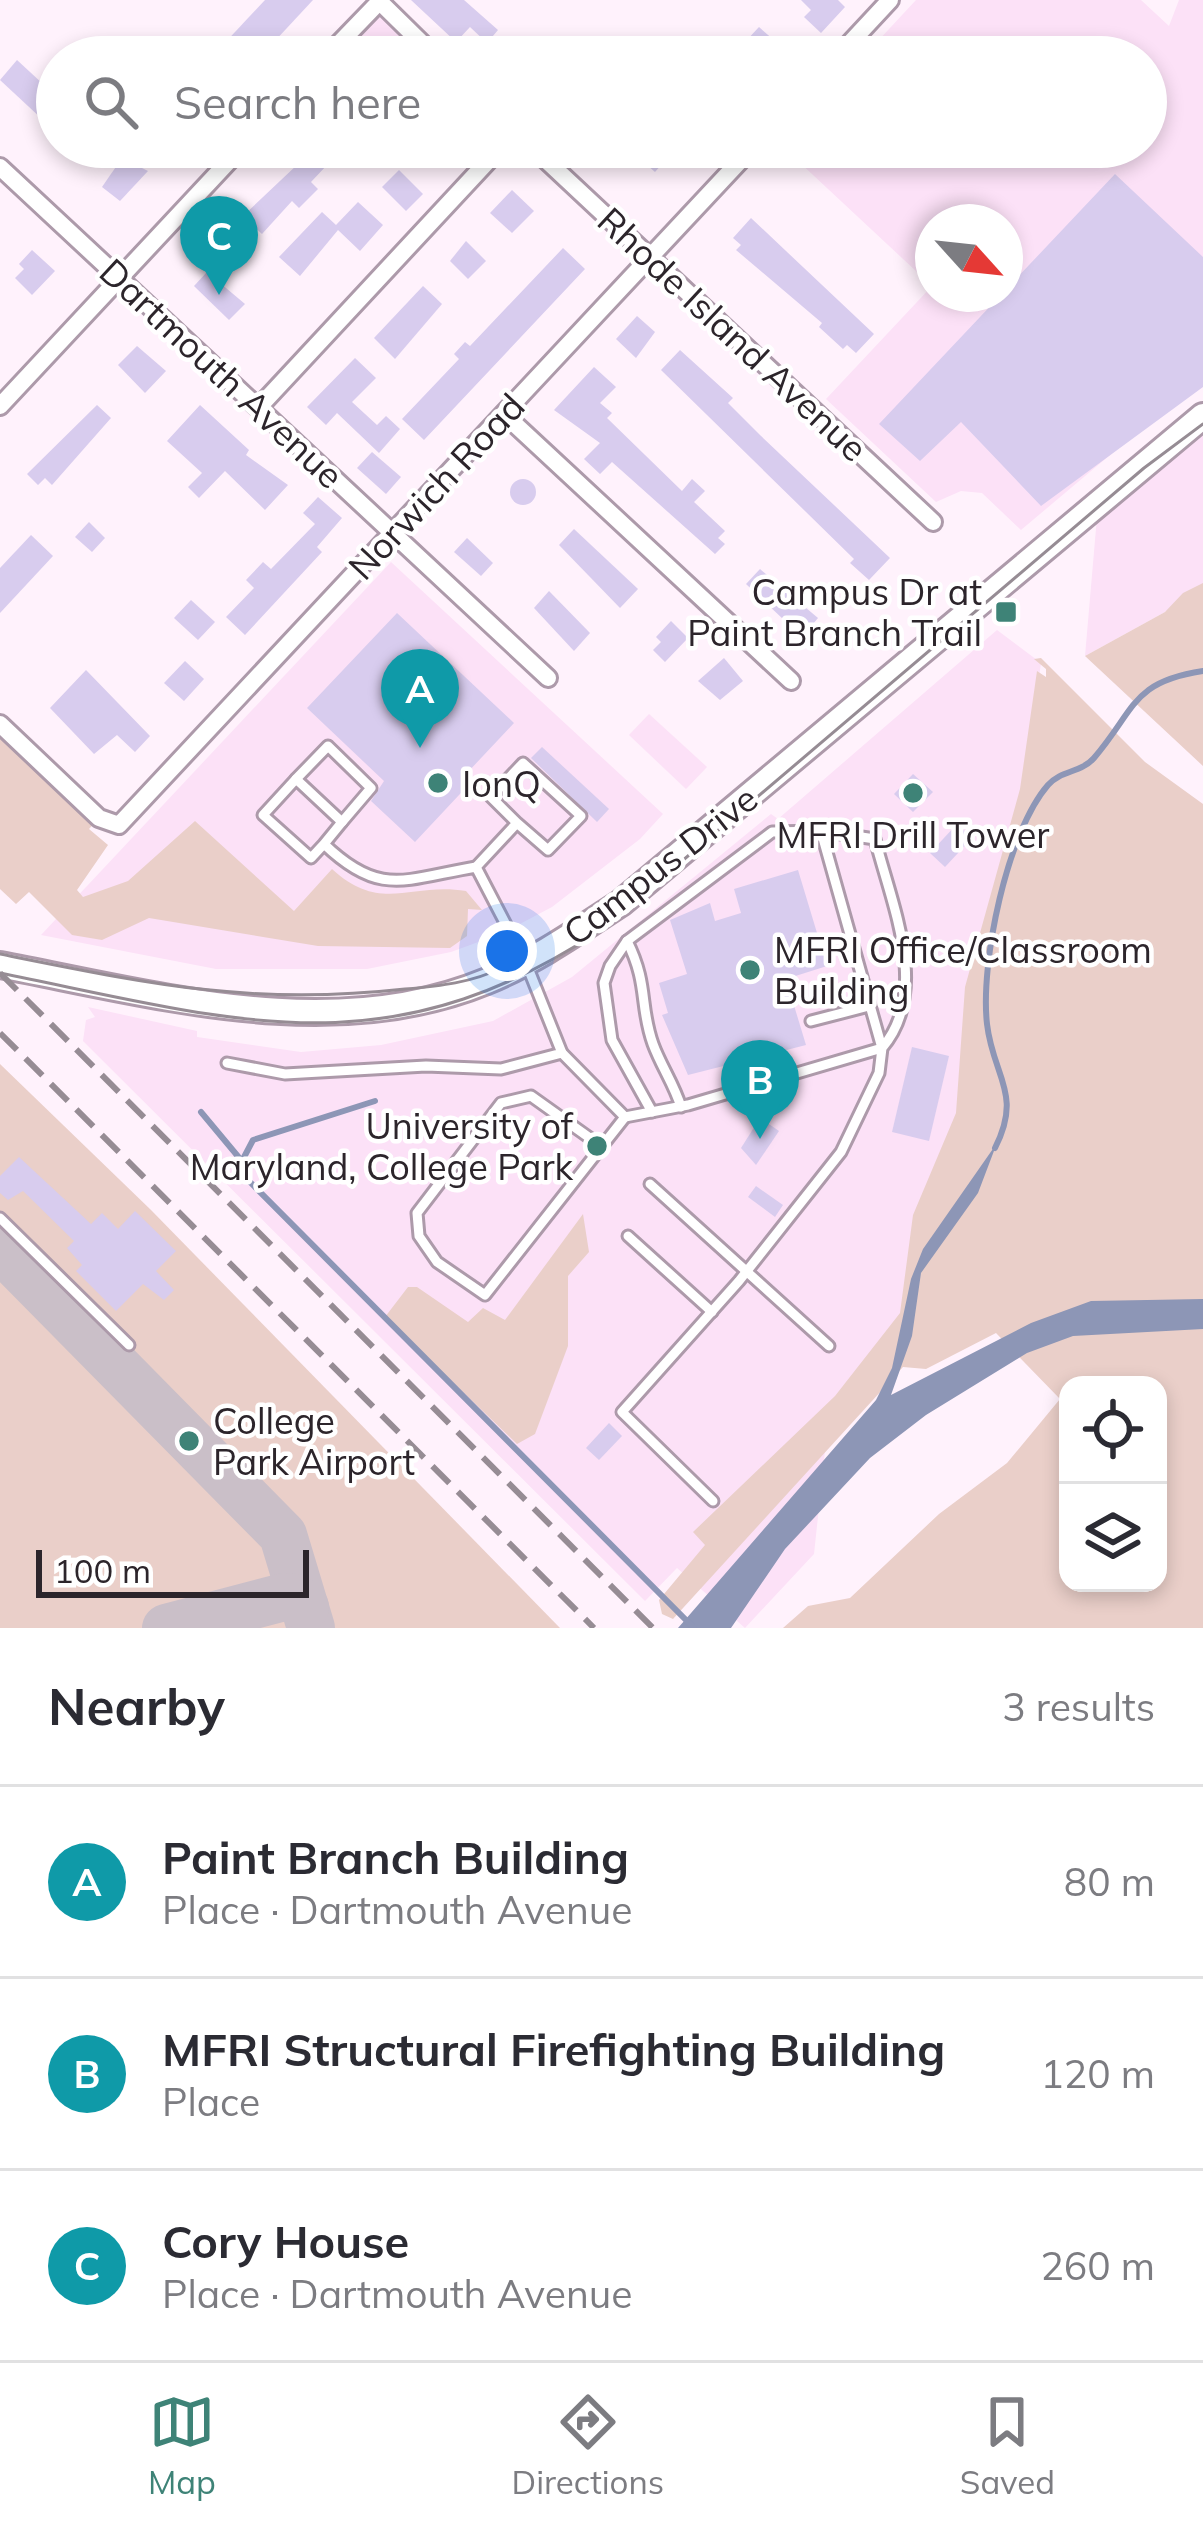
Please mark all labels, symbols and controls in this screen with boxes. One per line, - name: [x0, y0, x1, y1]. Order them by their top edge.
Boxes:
- search box: [36, 36, 1167, 168]
- icon: search: [78, 69, 144, 135]
- text: Search here: [174, 74, 421, 130]
- pin: C: [180, 196, 258, 295]
- street label: Rhode Island Avenue: [589, 198, 877, 470]
- north arrow: [915, 204, 1023, 312]
- street label: Dartmouth Avenue: [91, 249, 353, 497]
- street label: Norwich Road: [338, 384, 534, 588]
- place label: Campus Dr at Paint Branch Trail: [687, 569, 982, 655]
- marker: Campus Dr at Paint Branch Trail: [993, 599, 1019, 625]
- pin: A: [381, 649, 459, 748]
- place label: IonQ: [462, 761, 541, 806]
- marker: IonQ: [425, 770, 451, 796]
- street label: Campus Drive: [554, 775, 766, 955]
- marker: MFRI Drill Tower: [900, 780, 926, 806]
- place label: MFRI Drill Tower: [777, 812, 1049, 857]
- your location: [477, 921, 537, 981]
- place label: MFRI Office/Classroom Building: [774, 927, 1152, 1013]
- marker: MFRI Office/Classroom Building: [737, 957, 763, 983]
- pin: B: [721, 1040, 799, 1139]
- place label: University of Maryland, College Park: [190, 1103, 574, 1189]
- marker: University of Maryland, College Park: [584, 1133, 610, 1159]
- map controls: [1059, 1376, 1167, 1592]
- button: locate: [1059, 1376, 1167, 1484]
- place label: College Park Airport: [213, 1398, 415, 1484]
- marker: College Park Airport: [176, 1428, 202, 1454]
- button: layers: [1059, 1484, 1167, 1592]
- scale bar: [36, 1544, 309, 1597]
- text: 100 m: [54, 1550, 151, 1591]
- text: Nearby: [48, 1674, 225, 1738]
- text: 3 results: [1002, 1682, 1155, 1731]
- text: Paint Branch Building: [162, 1829, 629, 1885]
- text: A: [72, 1857, 102, 1906]
- text: 80 m: [1064, 1857, 1155, 1906]
- text: Place · Dartmouth Avenue: [162, 1885, 632, 1934]
- text: MFRI Structural Firefighting Building: [162, 2021, 945, 2077]
- text: B: [74, 2049, 100, 2098]
- text: 120 m: [1040, 2049, 1155, 2098]
- text: Place: [162, 2077, 260, 2126]
- text: Cory House: [162, 2213, 409, 2269]
- text: C: [74, 2241, 100, 2290]
- text: 260 m: [1040, 2241, 1155, 2290]
- text: Place · Dartmouth Avenue: [162, 2269, 632, 2318]
- tab: Map: [148, 2389, 216, 2502]
- tab: Directions: [512, 2389, 664, 2502]
- tab: Saved: [960, 2389, 1055, 2502]

